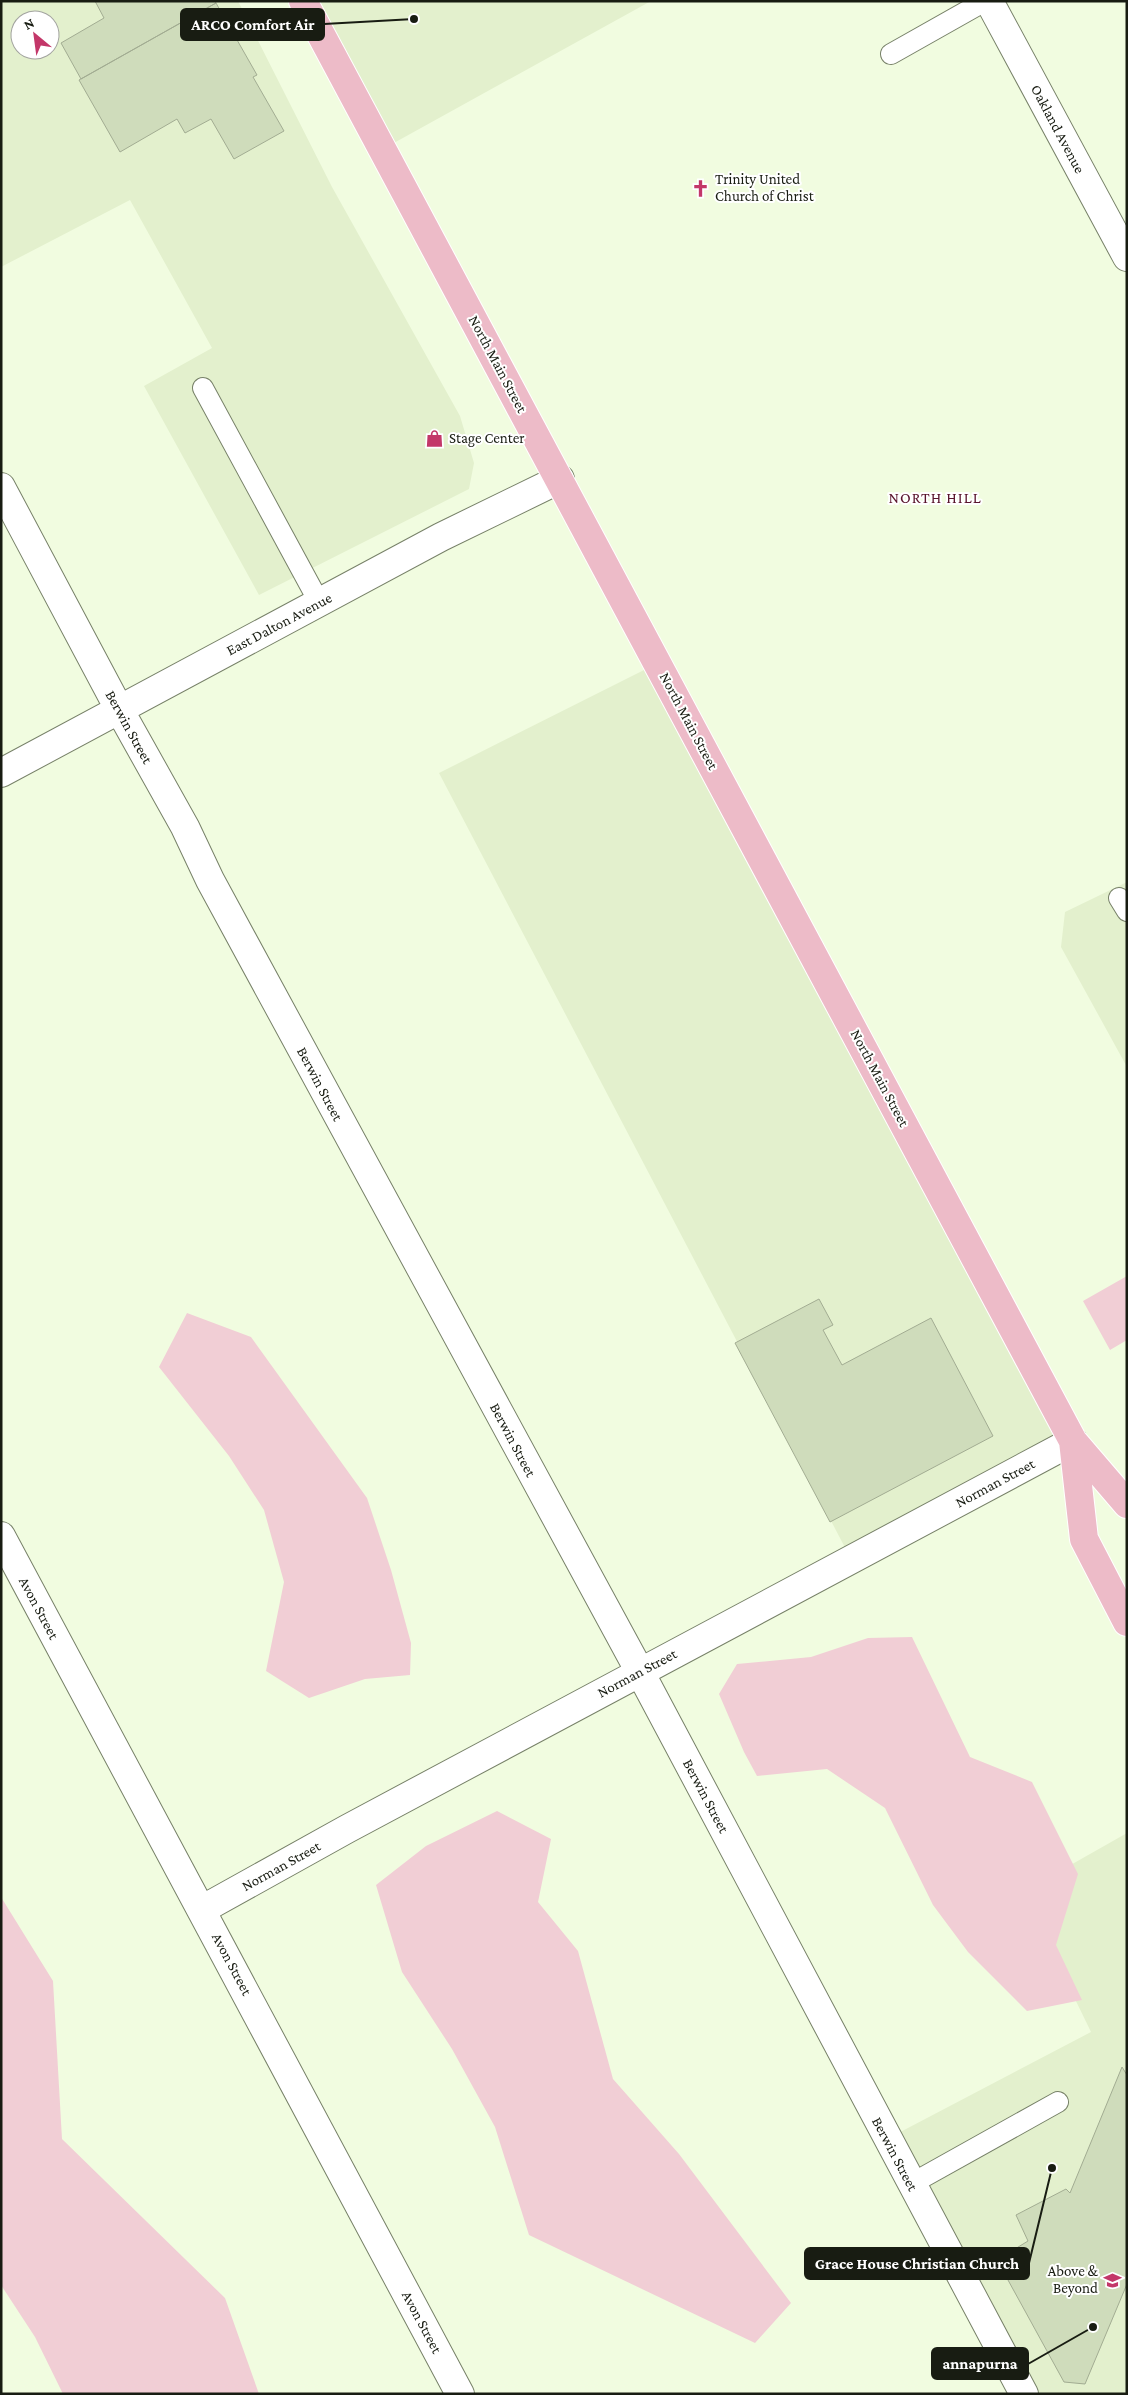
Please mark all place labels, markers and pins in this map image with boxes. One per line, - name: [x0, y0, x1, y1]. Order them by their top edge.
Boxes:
- callout: ARCO Comfort Air: [181, 9, 324, 40]
- place label: Trinity United Church of Christ: [715, 171, 815, 204]
- church icon: Trinity United Church of Christ: [691, 178, 711, 198]
- shop icon: Stage Center: [425, 428, 445, 448]
- place label: Stage Center: [449, 430, 525, 447]
- callout: Grace House Christian Church: [805, 2248, 1029, 2279]
- place label: Above & Beyond: [1048, 2263, 1099, 2297]
- school or university icon: Above & Beyond: [1102, 2270, 1122, 2290]
- callout: annapurna: [932, 2348, 1028, 2379]

